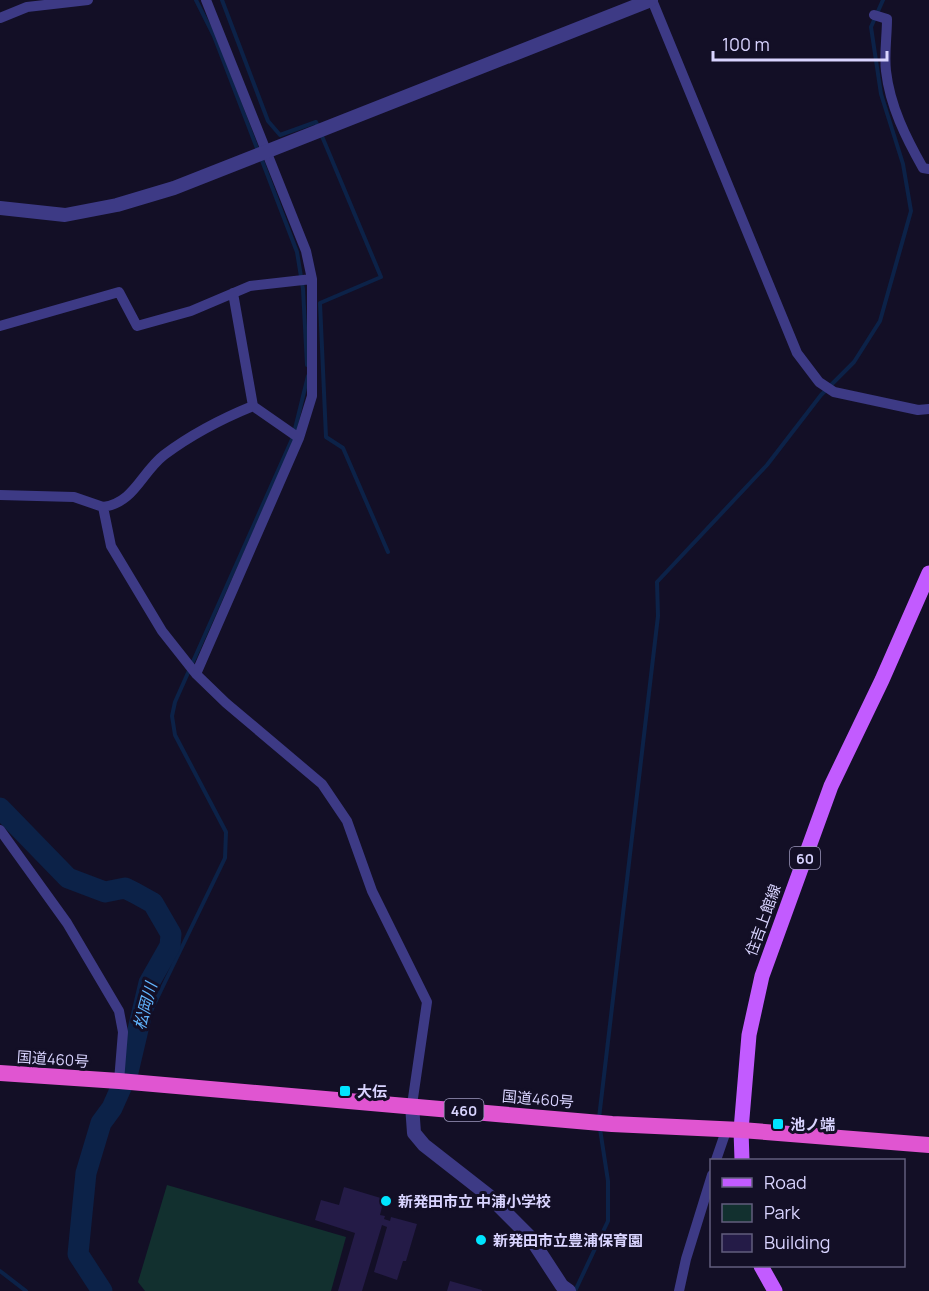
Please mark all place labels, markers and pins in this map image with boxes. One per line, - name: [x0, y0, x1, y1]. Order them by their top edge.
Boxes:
- place label: 大伝: [357, 1081, 387, 1102]
- marker: 大伝: [338, 1084, 352, 1098]
- place label: 池ノ端: [790, 1114, 835, 1135]
- marker: 池ノ端: [771, 1117, 785, 1131]
- place label: 新発田市立 中浦小学校: [398, 1191, 551, 1212]
- marker: 新発田市立 中浦小学校: [379, 1194, 393, 1208]
- place label: 新発田市立豊浦保育園: [493, 1230, 643, 1251]
- marker: 新発田市立豊浦保育園: [474, 1233, 488, 1247]

